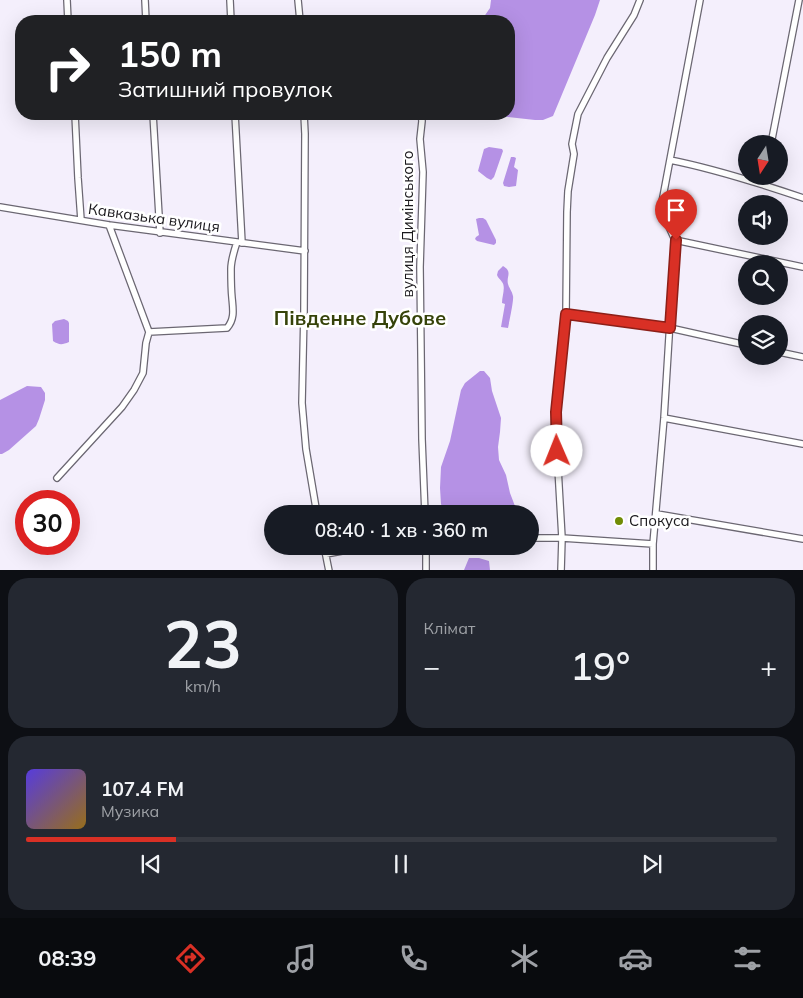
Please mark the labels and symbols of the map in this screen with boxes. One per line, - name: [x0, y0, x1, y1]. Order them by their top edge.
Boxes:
- north arrow: [738, 135, 788, 185]
- street label: вулиця Димінського: [398, 151, 417, 297]
- pin: [655, 189, 697, 240]
- street label: Кавказька вулиця: [87, 199, 221, 236]
- district label: Південне Дубове: [274, 305, 446, 330]
- position arrow: [530, 424, 582, 476]
- speed limit sign: 30: [15, 490, 80, 555]
- place label: Спокуса: [629, 511, 690, 530]
- marker: Спокуса: [613, 515, 625, 527]

